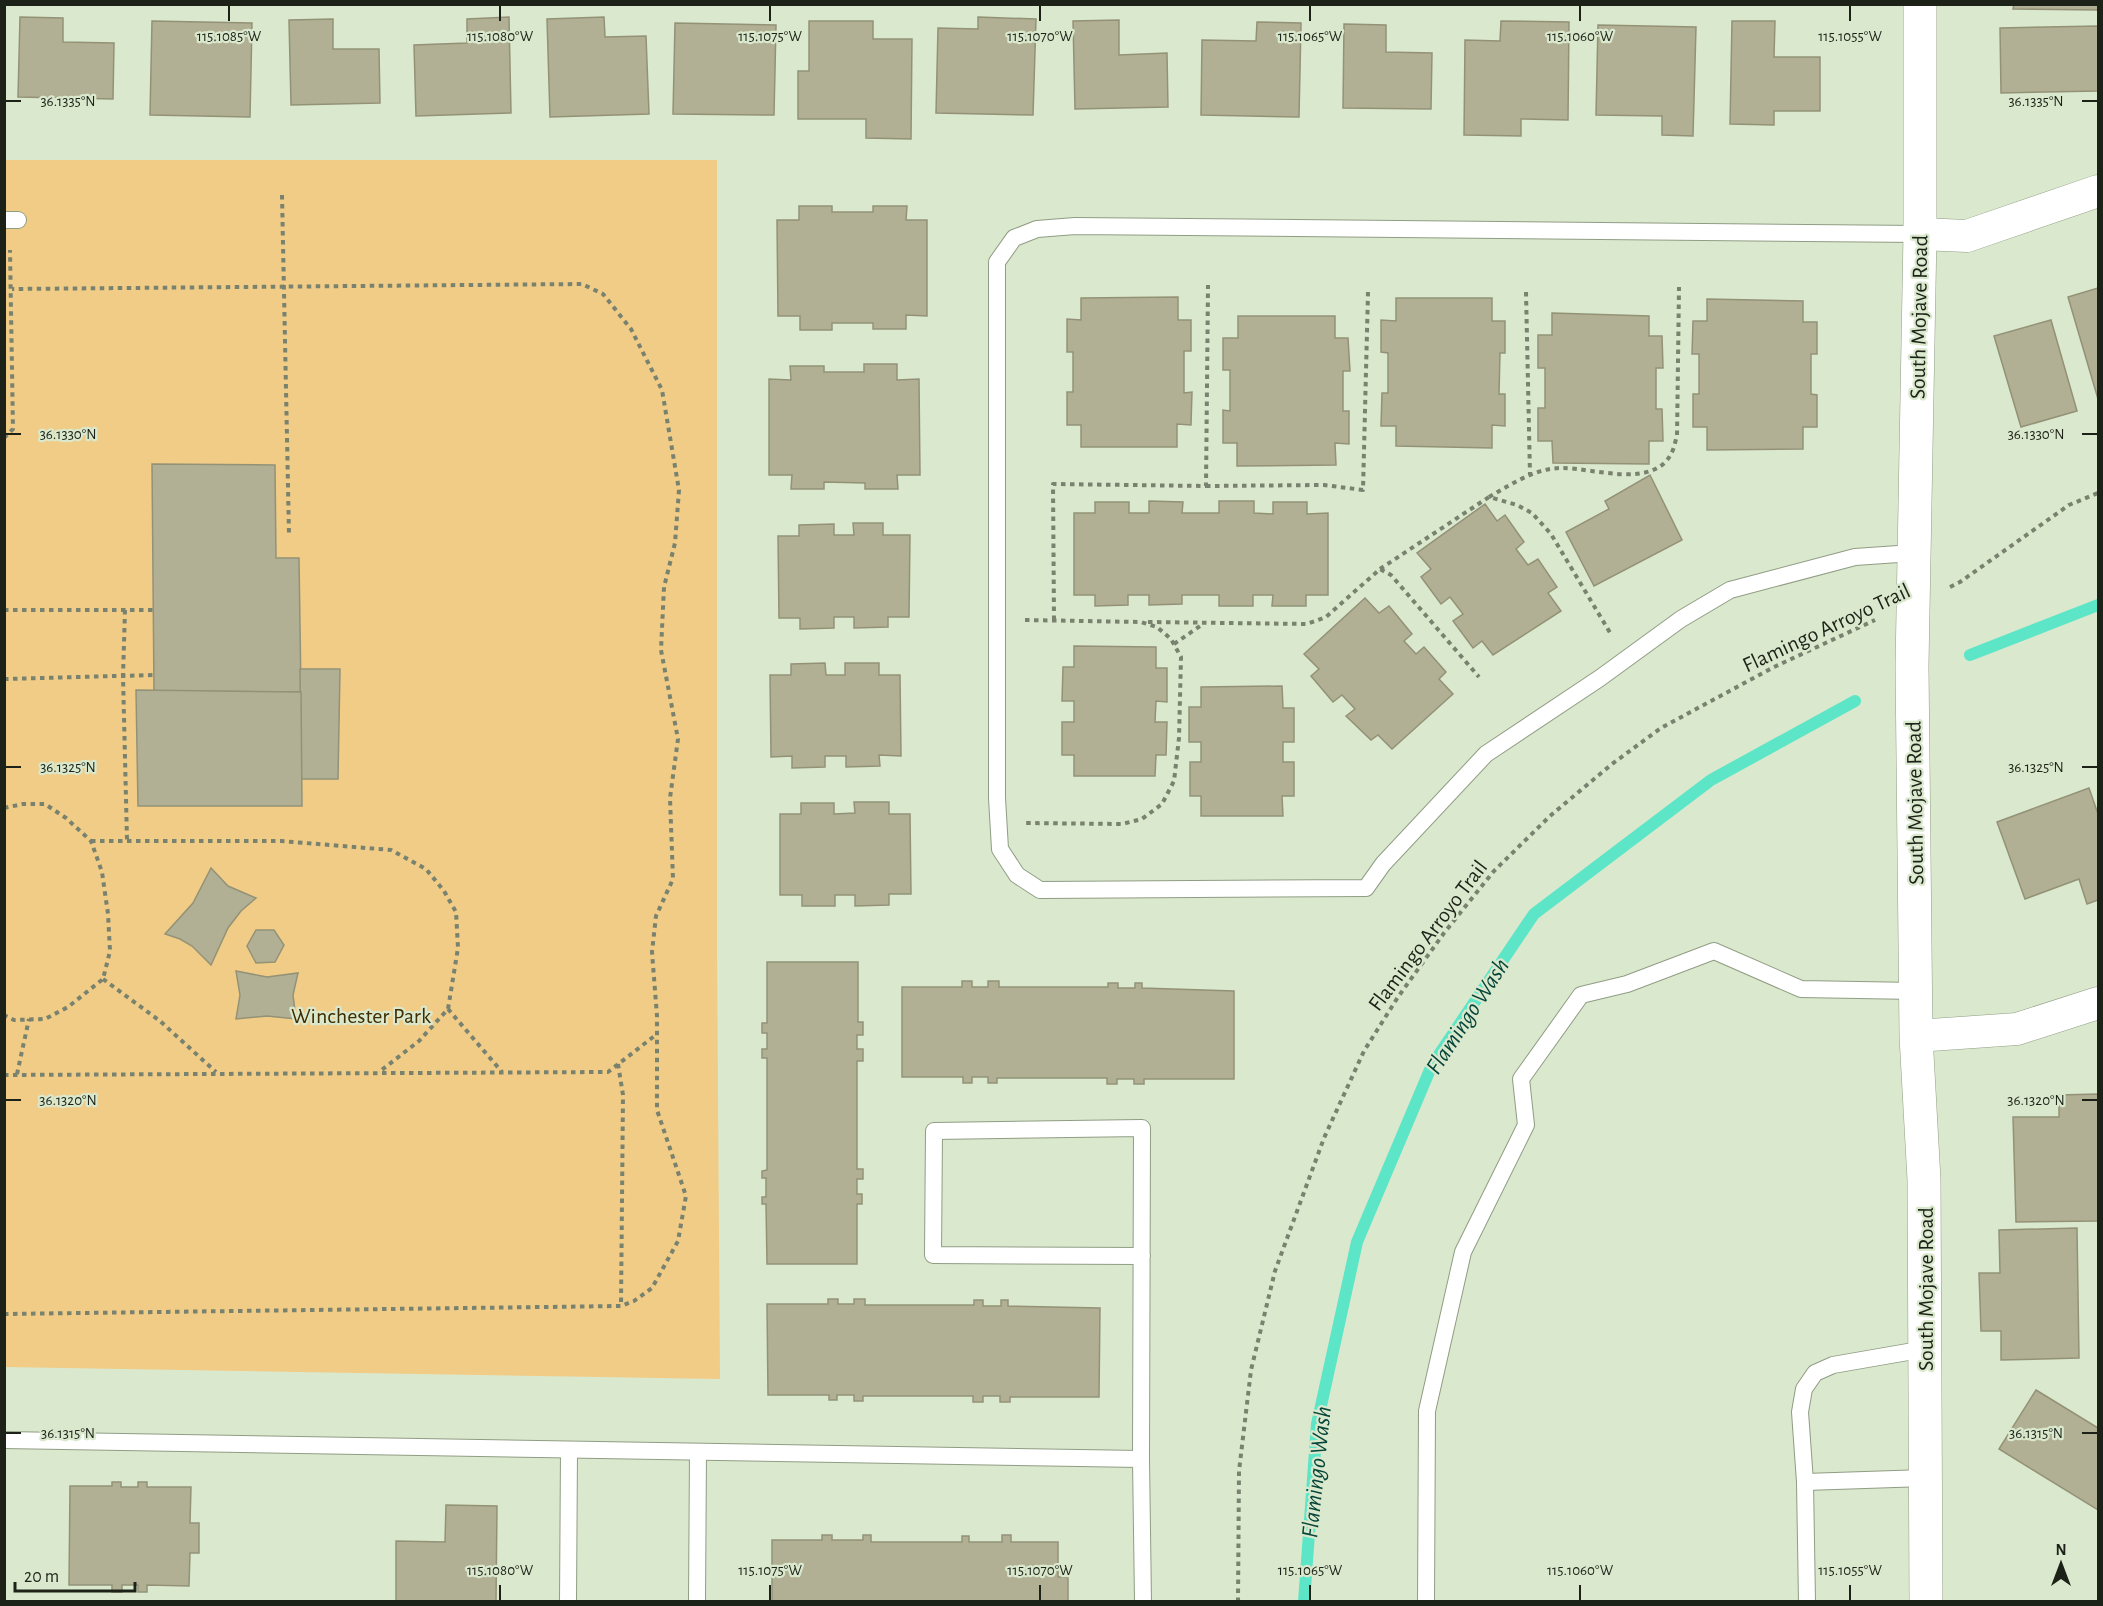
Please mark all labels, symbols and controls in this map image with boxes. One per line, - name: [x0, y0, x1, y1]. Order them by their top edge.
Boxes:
- text: 115.1085°W: [197, 29, 262, 44]
- text: 115.1080°W: [467, 29, 534, 44]
- text: 115.1075°W: [738, 29, 802, 44]
- text: 115.1070°W: [1007, 29, 1073, 44]
- text: 115.1065°W: [1278, 29, 1343, 44]
- text: 115.1060°W: [1547, 29, 1614, 44]
- text: 115.1055°W: [1818, 29, 1882, 44]
- text: 36.1335°N: [40, 94, 96, 109]
- text: 36.1335°N: [2008, 94, 2064, 109]
- street label: South Mojave Road: [1907, 235, 1931, 399]
- text: 36.1330°N: [40, 427, 96, 442]
- text: 36.1330°N: [2008, 427, 2064, 442]
- street label: Flamingo Arroyo Trail: [1739, 579, 1914, 676]
- street label: South Mojave Road: [1903, 721, 1927, 885]
- text: 36.1325°N: [40, 760, 96, 775]
- text: 36.1325°N: [2008, 760, 2064, 775]
- street label: Flamingo Arroyo Trail: [1364, 856, 1491, 1015]
- water label: Flamingo Wash: [1422, 954, 1514, 1079]
- park label: Winchester Park: [291, 1005, 431, 1027]
- text: 36.1320°N: [39, 1093, 97, 1108]
- text: 36.1320°N: [2007, 1093, 2065, 1108]
- street label: South Mojave Road: [1915, 1207, 1937, 1371]
- water label: Flamingo Wash: [1298, 1405, 1336, 1539]
- text: 36.1315°N: [41, 1426, 95, 1441]
- text: 36.1315°N: [2009, 1426, 2063, 1441]
- north arrow: [2031, 1534, 2091, 1594]
- text: N: [2055, 1542, 2067, 1558]
- scale bar: [15, 1555, 135, 1593]
- text: 115.1080°W: [467, 1563, 534, 1578]
- text: 115.1075°W: [738, 1563, 802, 1578]
- text: 115.1070°W: [1007, 1563, 1073, 1578]
- text: 115.1065°W: [1278, 1563, 1343, 1578]
- text: 115.1060°W: [1547, 1563, 1614, 1578]
- text: 115.1055°W: [1818, 1563, 1882, 1578]
- text: 20 m: [24, 1568, 59, 1586]

